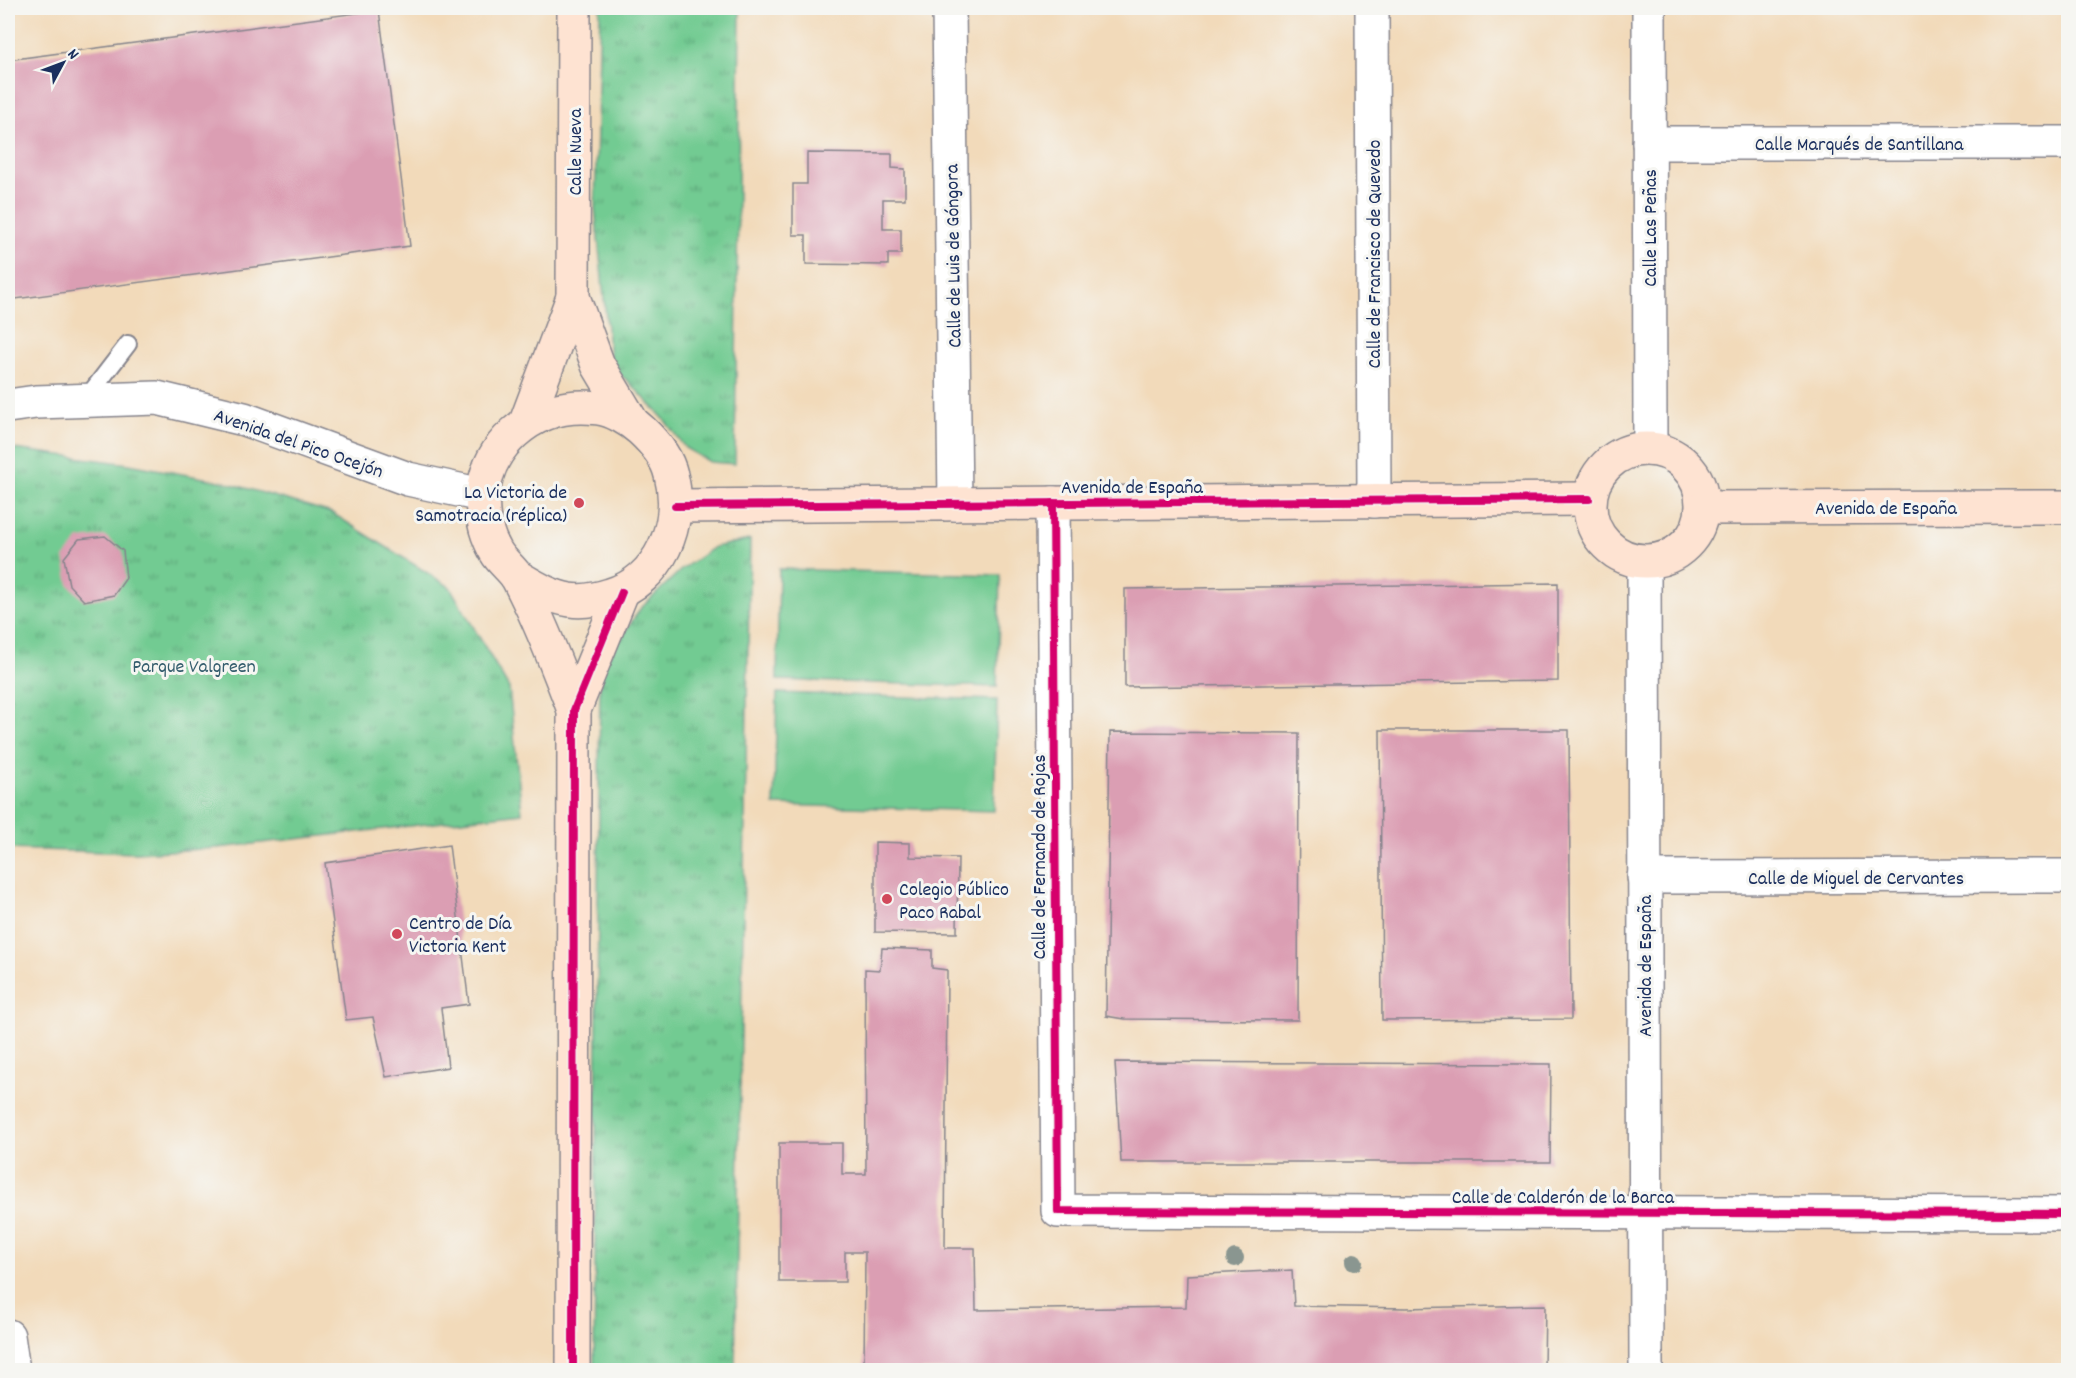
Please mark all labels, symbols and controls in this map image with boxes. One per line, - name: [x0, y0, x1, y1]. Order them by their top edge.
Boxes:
- north arrow: [33, 33, 93, 93]
- text: N: [61, 44, 84, 65]
- street label: Calle Nueva: [563, 108, 591, 196]
- street label: Calle Marqués de Santillana: [1755, 132, 1964, 160]
- street label: Calle de Francisco de Quevedo: [1362, 140, 1390, 368]
- street label: Calle de Luis de Góngora: [939, 163, 971, 348]
- street label: Calle Las Peñas: [1638, 169, 1666, 287]
- street label: Avenida del Pico Ocejón: [209, 403, 387, 487]
- street label: Avenida de España: [1061, 475, 1204, 503]
- place label: La Victoria de Samotracia (réplica): [415, 480, 567, 531]
- marker: La Victoria de Samotracia (réplica): [572, 496, 586, 510]
- street label: Avenida de España: [1815, 496, 1958, 524]
- park label: Parque Valgreen: [132, 654, 256, 682]
- street label: Calle de Fernando de Rojas: [1027, 754, 1055, 960]
- street label: Calle de Miguel de Cervantes: [1748, 866, 1964, 894]
- place label: Colegio Público Paco Rabal: [899, 877, 1009, 928]
- marker: Colegio Público Paco Rabal: [880, 892, 894, 906]
- street label: Avenida de España: [1633, 894, 1661, 1037]
- place label: Centro de Día Victoria Kent: [409, 911, 512, 962]
- marker: Centro de Día Victoria Kent: [390, 927, 404, 941]
- street label: Calle de Calderón de la Barca: [1452, 1185, 1675, 1213]

